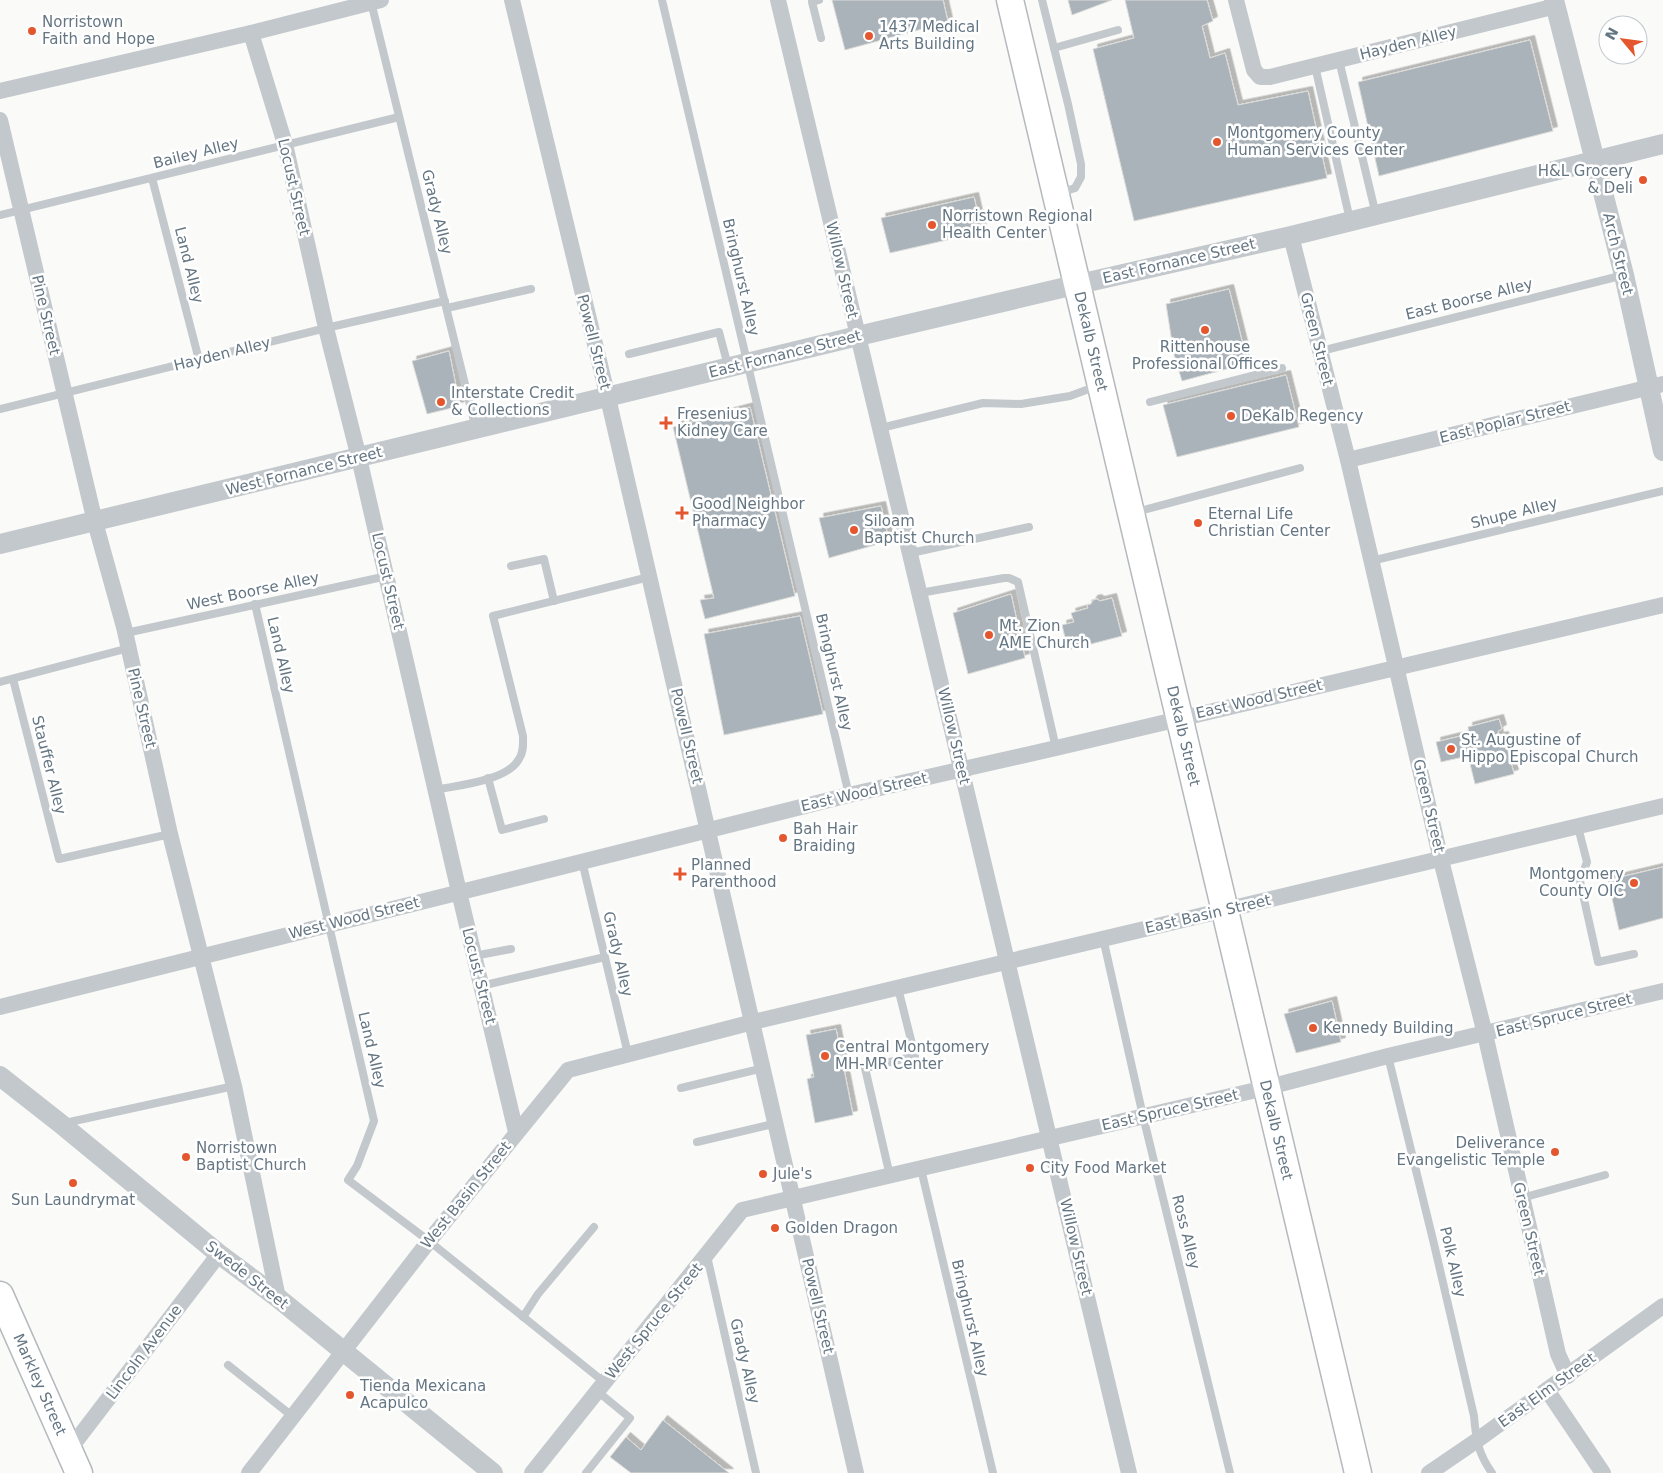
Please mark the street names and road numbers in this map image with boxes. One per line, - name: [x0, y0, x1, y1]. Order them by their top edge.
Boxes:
- street label: Hayden Alley: [1358, 22, 1458, 64]
- street label: Bailey Alley: [151, 134, 241, 172]
- street label: Locust Street: [274, 137, 314, 237]
- street label: Grady Alley: [418, 168, 456, 256]
- street label: Arch Street: [1599, 211, 1637, 297]
- street label: Bringhurst Alley: [719, 217, 763, 338]
- street label: Willow Street: [822, 220, 862, 320]
- street label: Land Alley: [171, 225, 207, 305]
- street label: East Fornance Street: [1101, 235, 1257, 287]
- street label: Pine Street: [28, 273, 64, 357]
- street label: East Boorse Alley: [1404, 274, 1535, 324]
- street label: Dekalb Street: [1070, 290, 1111, 394]
- street label: Green Street: [1297, 290, 1337, 388]
- street label: Powell Street: [573, 292, 615, 392]
- street label: East Fornance Street: [707, 326, 863, 382]
- street label: Hayden Alley: [172, 333, 272, 375]
- street label: East Poplar Street: [1438, 397, 1572, 447]
- street label: West Fornance Street: [224, 443, 384, 499]
- street label: Shupe Alley: [1469, 494, 1559, 532]
- street label: Locust Street: [368, 531, 408, 631]
- street label: West Boorse Alley: [185, 568, 321, 614]
- street label: Bringhurst Alley: [812, 612, 856, 733]
- street label: Land Alley: [263, 615, 299, 695]
- street label: Pine Street: [124, 666, 160, 750]
- street label: East Wood Street: [1194, 676, 1324, 722]
- street label: Dekalb Street: [1163, 684, 1204, 788]
- street label: Powell Street: [667, 686, 707, 786]
- street label: Willow Street: [934, 686, 974, 786]
- street label: Stauffer Alley: [28, 714, 70, 816]
- street label: Green Street: [1409, 757, 1449, 855]
- street label: East Wood Street: [799, 769, 929, 815]
- street label: East Basin Street: [1143, 891, 1273, 937]
- street label: West Wood Street: [287, 893, 421, 943]
- street label: Grady Alley: [599, 910, 637, 998]
- street label: Locust Street: [458, 926, 500, 1026]
- street label: East Spruce Street: [1494, 989, 1634, 1041]
- street label: Land Alley: [354, 1010, 390, 1090]
- street label: Dekalb Street: [1256, 1078, 1297, 1182]
- street label: East Spruce Street: [1100, 1085, 1240, 1134]
- street label: West Basin Street: [417, 1138, 515, 1252]
- street label: Green Street: [1509, 1180, 1549, 1278]
- street label: Ross Alley: [1168, 1193, 1204, 1271]
- street label: Willow Street: [1056, 1197, 1096, 1297]
- street label: Polk Alley: [1436, 1225, 1470, 1299]
- street label: Swede Street: [202, 1237, 292, 1313]
- street label: Powell Street: [798, 1256, 838, 1356]
- street label: Bringhurst Alley: [948, 1258, 992, 1379]
- street label: West Spruce Street: [602, 1259, 706, 1383]
- street label: Lincoln Avenue: [103, 1301, 185, 1403]
- street label: Grady Alley: [726, 1317, 764, 1405]
- street label: Markley Street: [9, 1331, 70, 1438]
- street label: East Elm Street: [1495, 1349, 1599, 1431]

